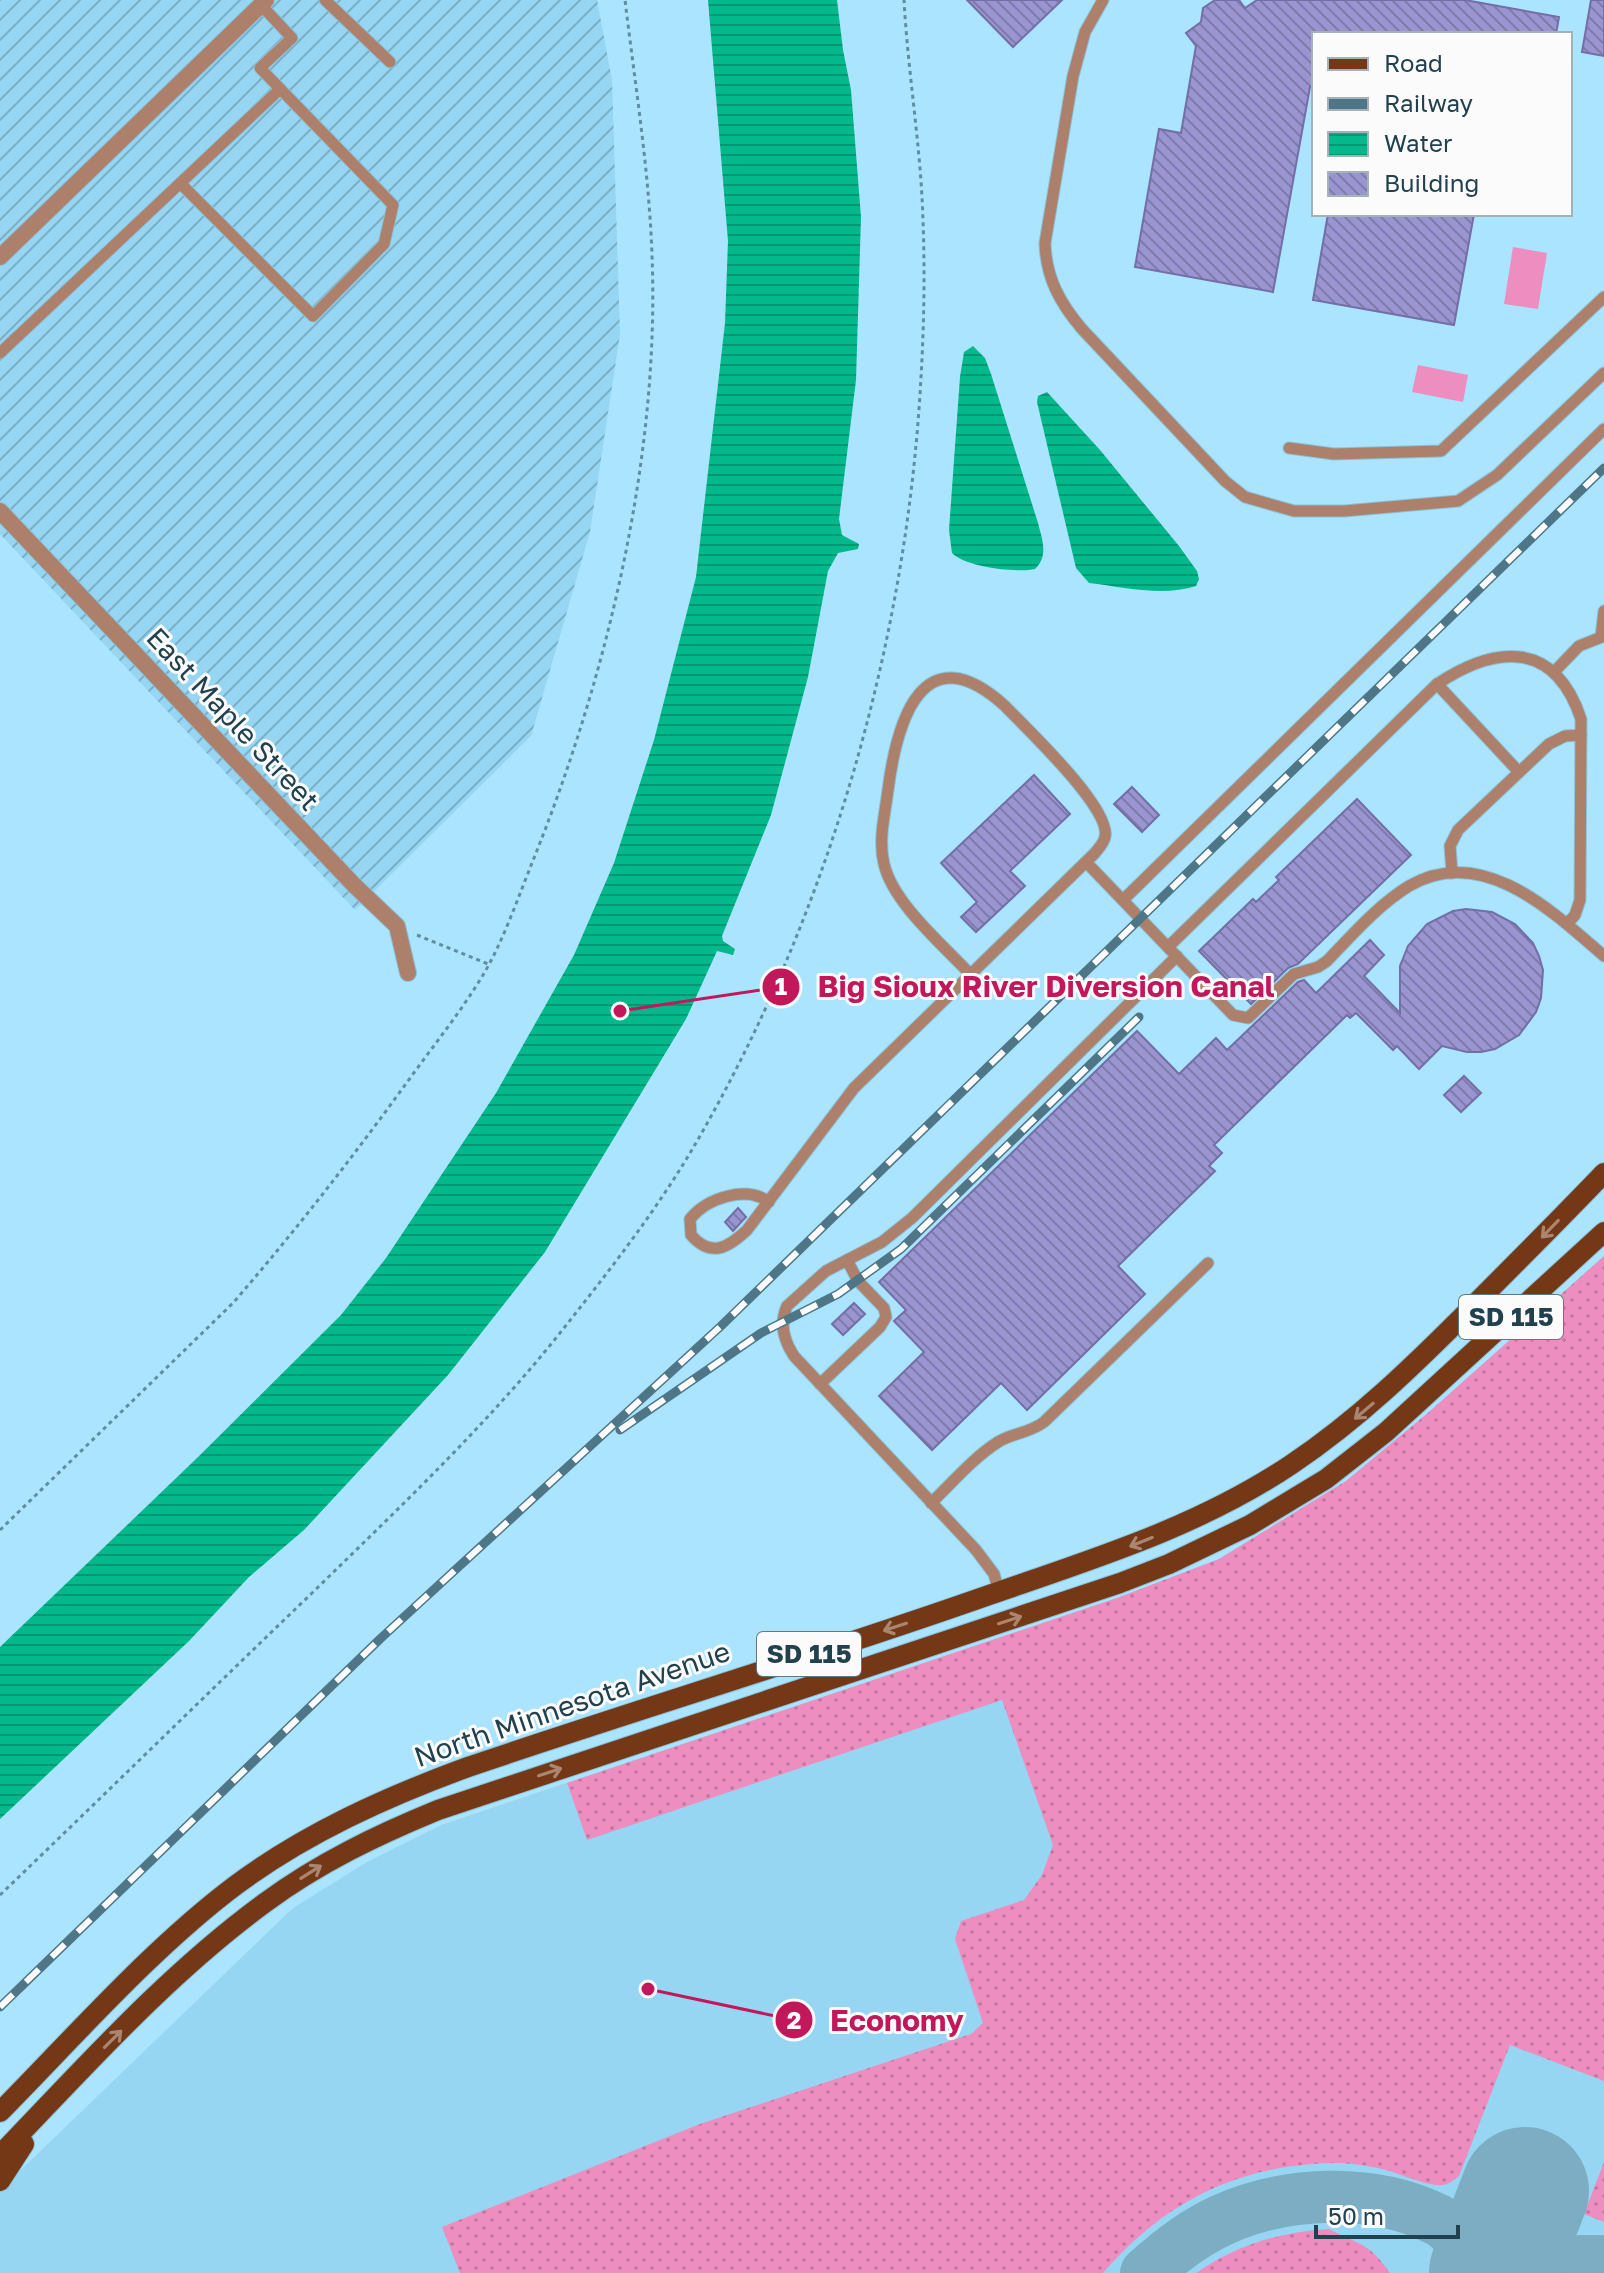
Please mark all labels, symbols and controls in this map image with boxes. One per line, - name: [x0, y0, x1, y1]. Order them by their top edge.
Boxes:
- legend: [1312, 32, 1572, 216]
- text: Road: [1384, 48, 1443, 77]
- text: Railway: [1384, 88, 1473, 117]
- text: Water: [1384, 128, 1452, 157]
- text: Building: [1384, 168, 1479, 197]
- street label: East Maple Street: [140, 621, 326, 817]
- callout: Big Sioux River Diversion Canal: [761, 960, 1291, 1014]
- text: Big Sioux River Diversion Canal: [817, 968, 1275, 1004]
- text: 1: [775, 971, 787, 1000]
- one-way arrow: [1540, 1219, 1559, 1239]
- road number: SD 115: [1459, 1295, 1563, 1339]
- one-way arrow: [1354, 1402, 1375, 1420]
- one-way arrow: [1129, 1536, 1154, 1550]
- one-way arrow: [997, 1612, 1022, 1627]
- one-way arrow: [883, 1621, 908, 1635]
- road number: SD 115: [757, 1632, 861, 1676]
- street label: North Minnesota Avenue: [410, 1634, 734, 1773]
- one-way arrow: [537, 1764, 563, 1779]
- one-way arrow: [300, 1864, 322, 1881]
- callout: Economy: [774, 1993, 980, 2047]
- text: Economy: [830, 2002, 964, 2038]
- text: 2: [787, 2005, 801, 2034]
- one-way arrow: [103, 2030, 122, 2049]
- scale bar: [1316, 2189, 1458, 2239]
- text: 50 m: [1328, 2201, 1384, 2230]

